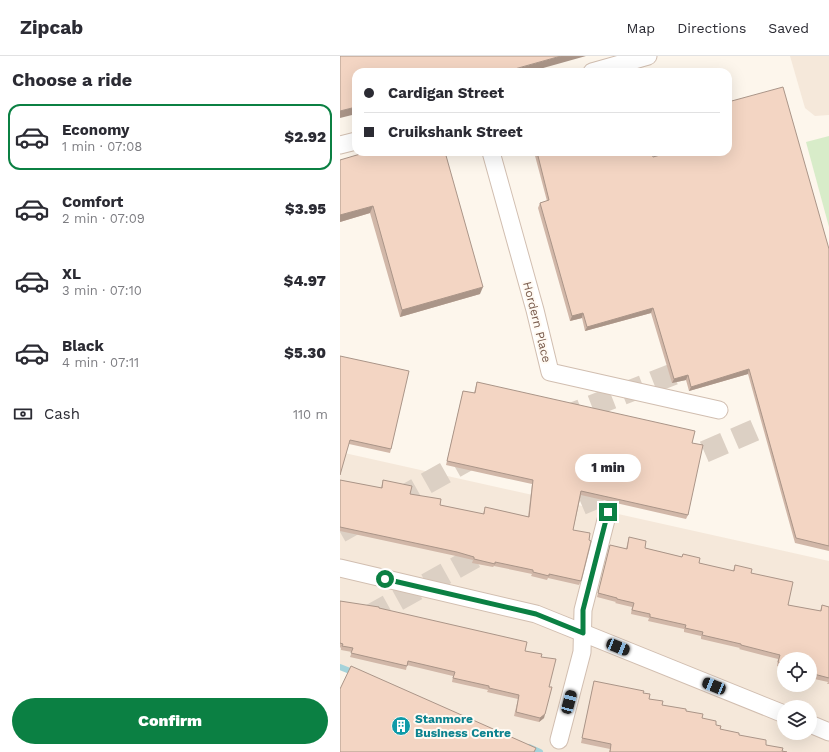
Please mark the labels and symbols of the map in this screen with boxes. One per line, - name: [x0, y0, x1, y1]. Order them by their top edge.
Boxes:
- street label: Hordern Place: [520, 280, 554, 364]
- callout: 1 min: [575, 454, 641, 482]
- route end: [599, 503, 617, 521]
- route start: [376, 570, 394, 588]
- car: [605, 637, 631, 657]
- car: [701, 676, 727, 696]
- car: [560, 689, 578, 715]
- place label: Stanmore Business Centre: [415, 712, 511, 740]
- building icon: Stanmore Business Centre: [390, 715, 412, 737]

